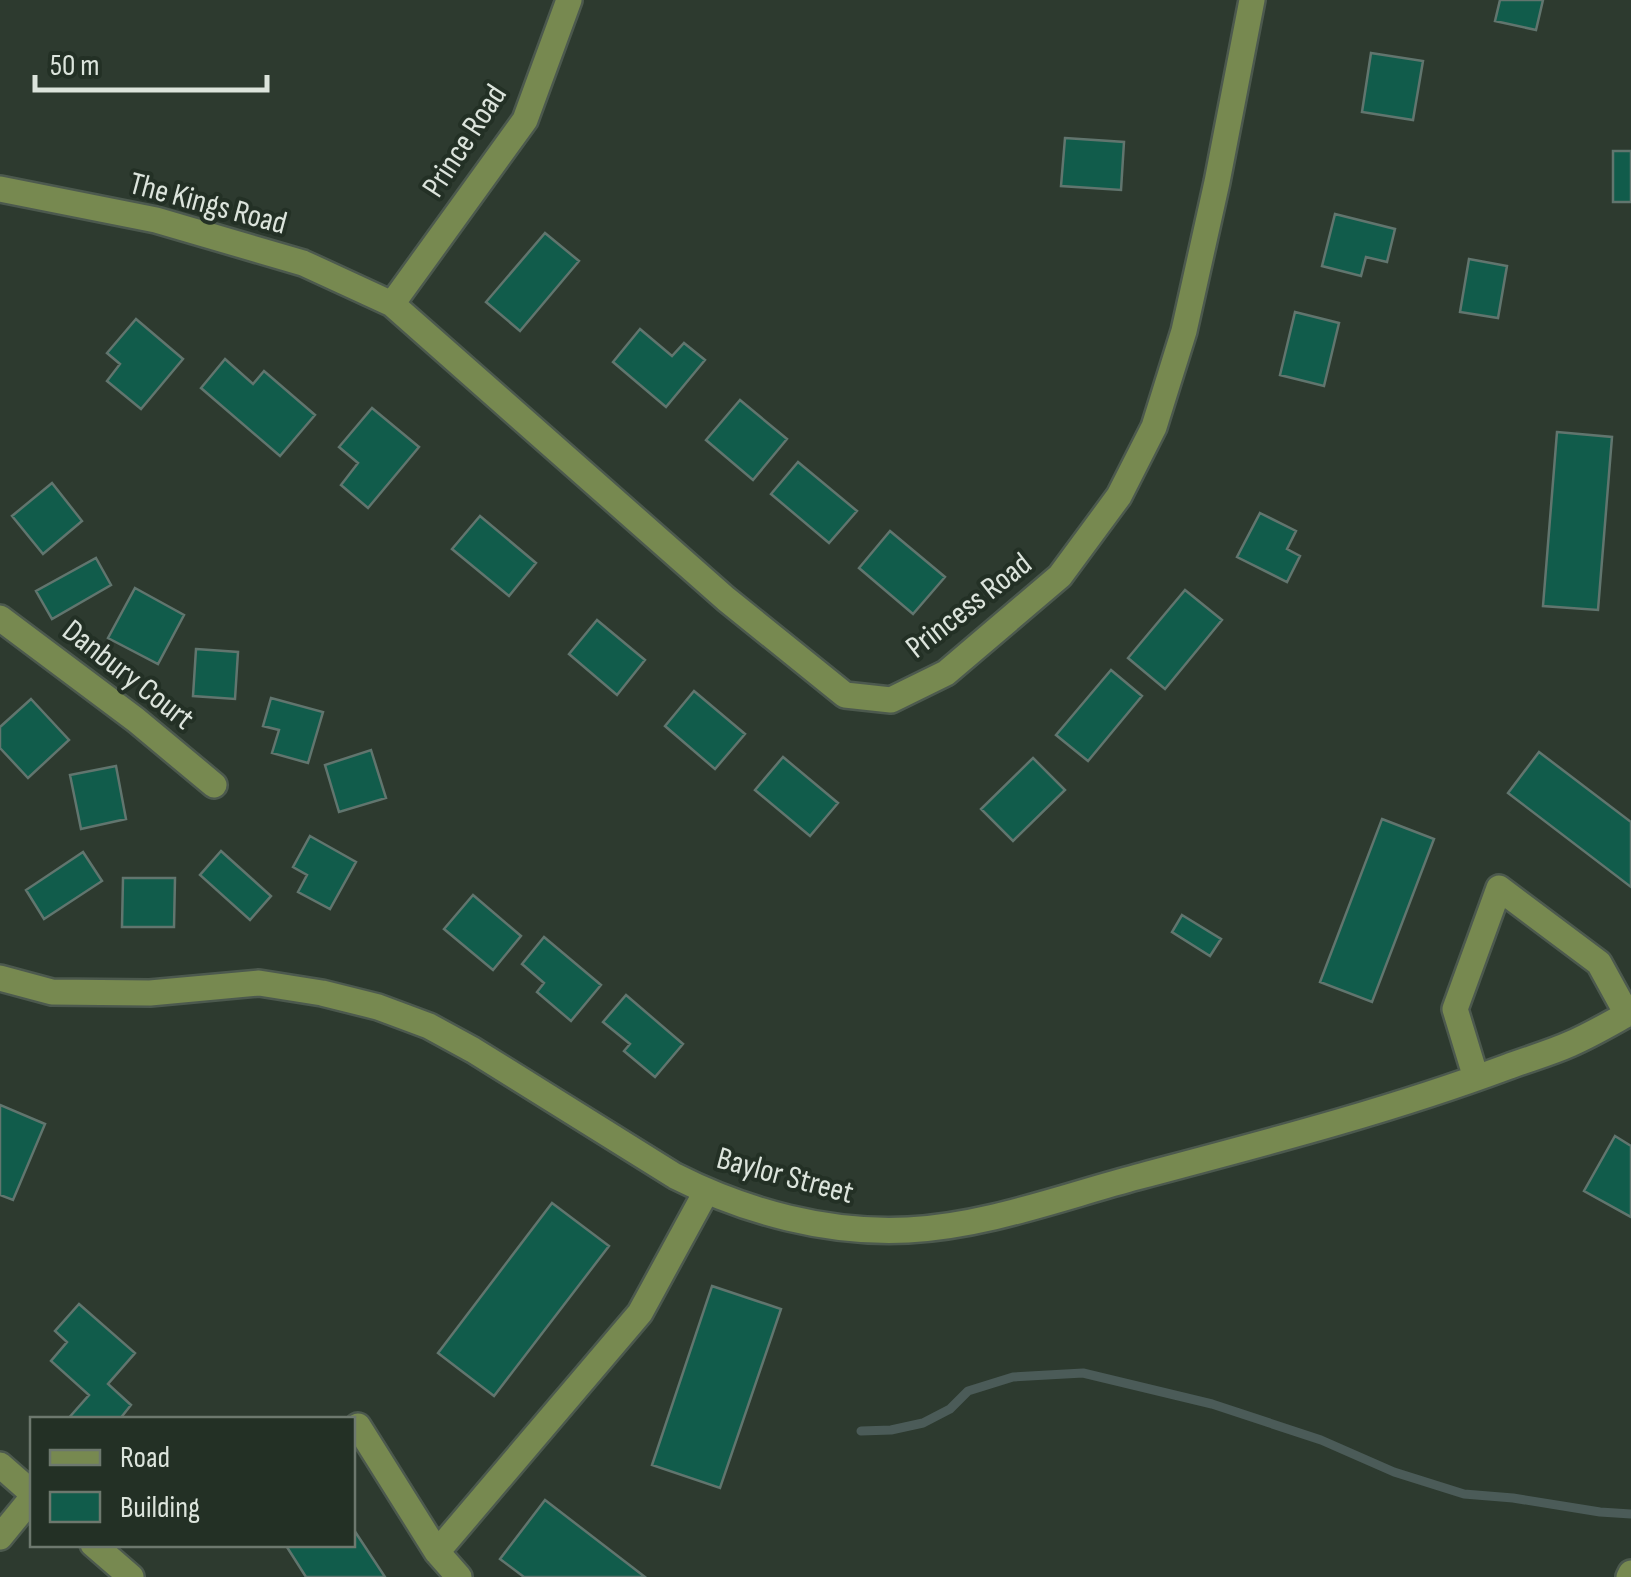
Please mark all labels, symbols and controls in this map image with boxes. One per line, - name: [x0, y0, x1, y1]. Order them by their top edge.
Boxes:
- scale bar: [35, 30, 268, 92]
- text: 50 m: [50, 48, 99, 84]
- street label: Prince Road: [414, 77, 516, 205]
- street label: The Kings Road: [125, 164, 291, 244]
- street label: Princess Road: [898, 545, 1040, 667]
- street label: Danbury Court: [54, 612, 202, 738]
- street label: Baylor Street: [712, 1139, 858, 1213]
- legend: [30, 1417, 355, 1547]
- text: Road: [120, 1440, 170, 1476]
- text: Building: [120, 1490, 200, 1526]

